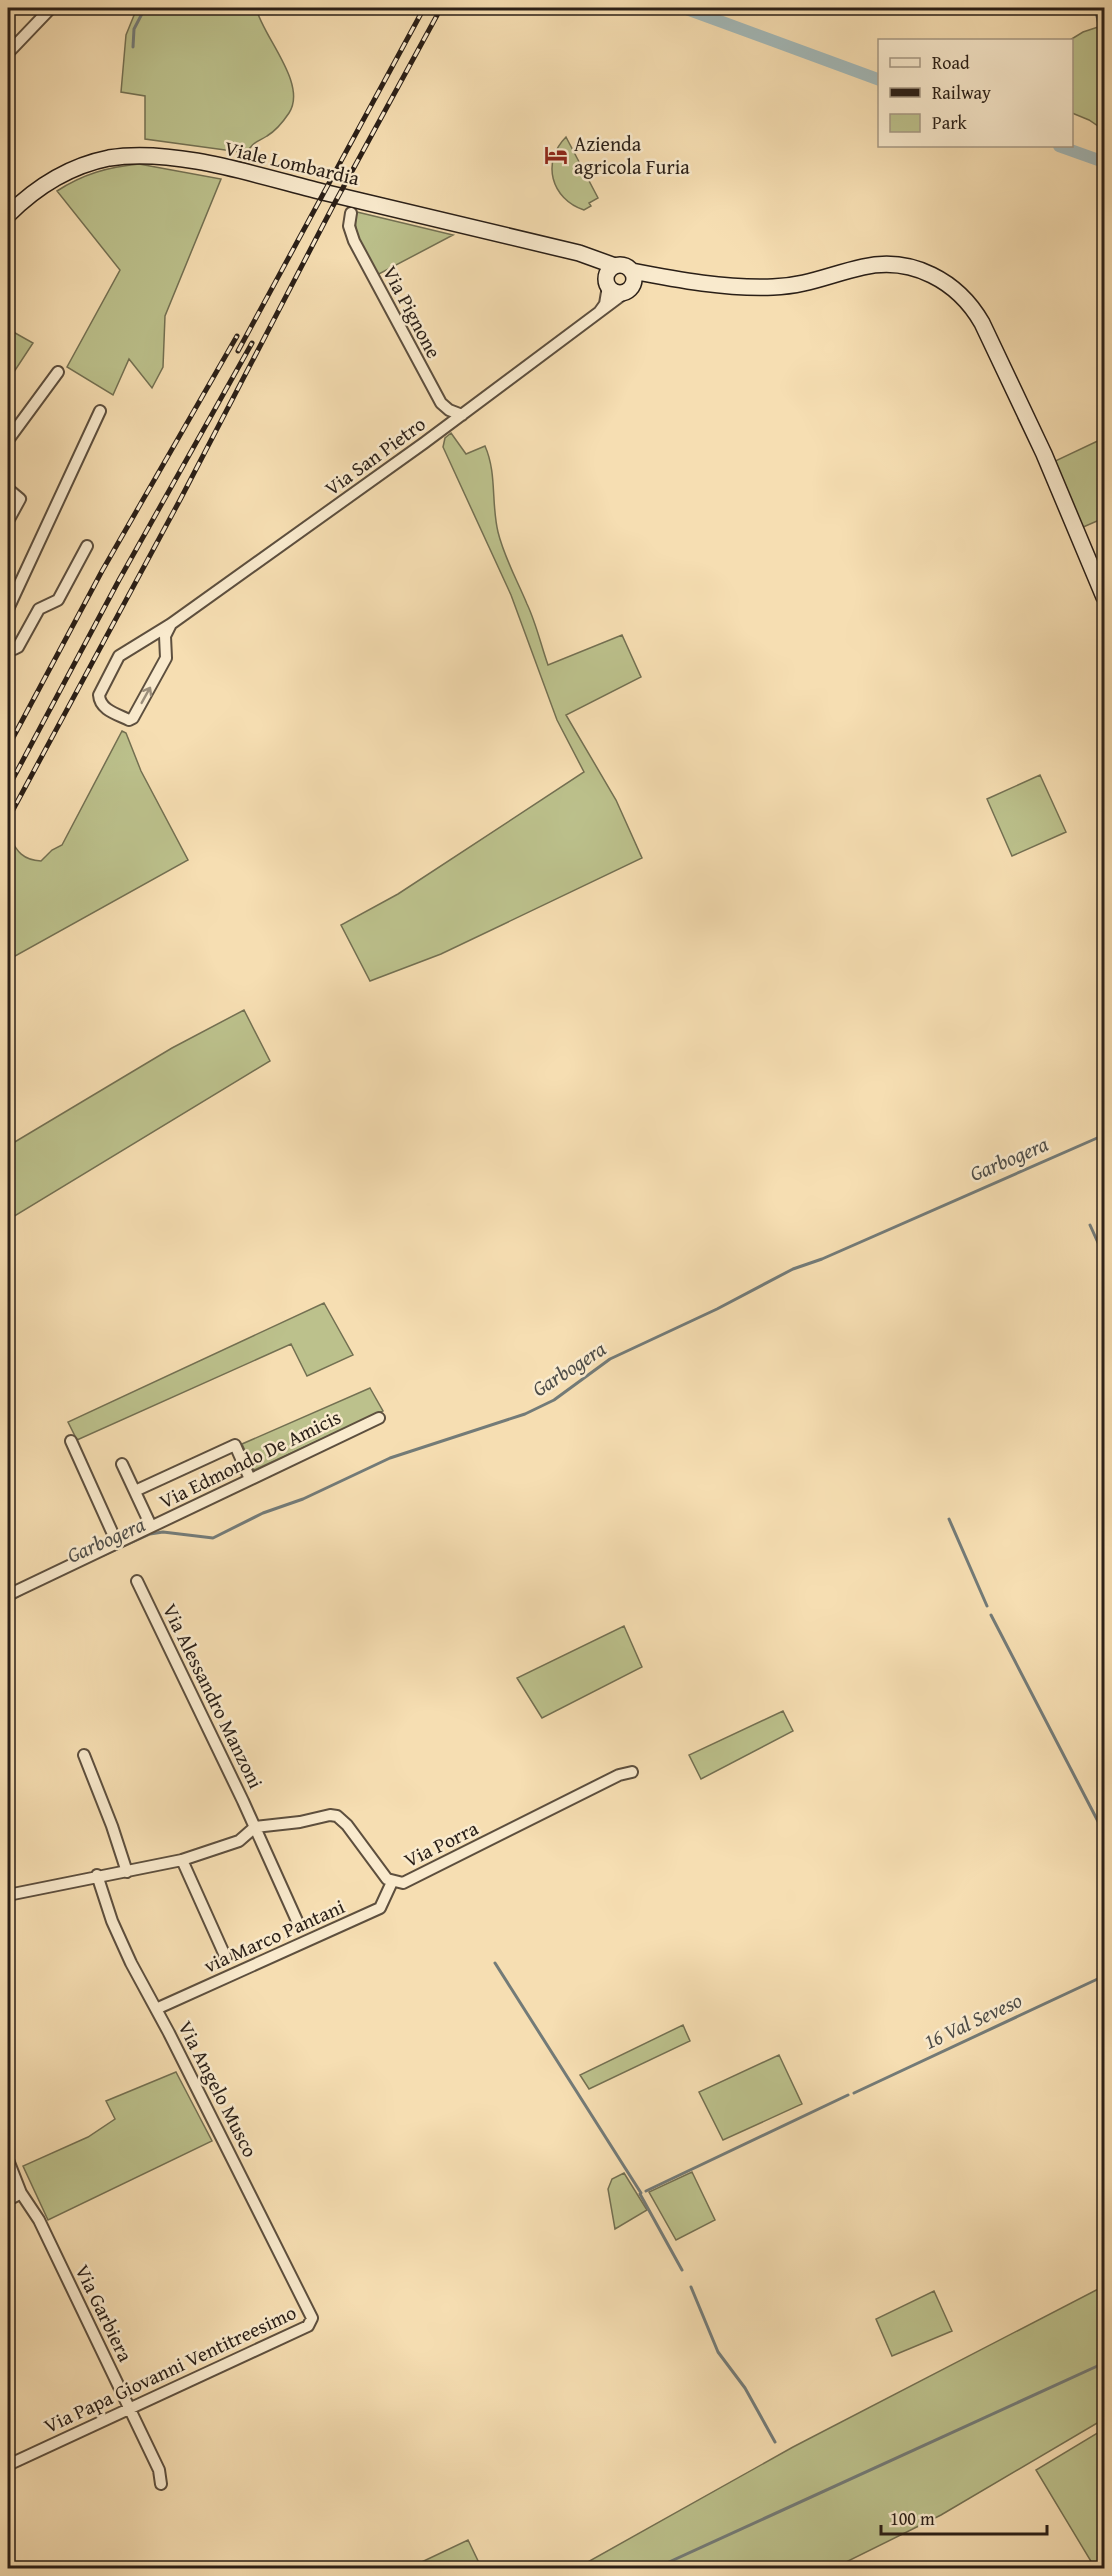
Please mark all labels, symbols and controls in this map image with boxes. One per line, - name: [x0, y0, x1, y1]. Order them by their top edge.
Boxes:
- legend: [878, 39, 1073, 147]
- text: Road: [932, 49, 970, 76]
- text: Railway: [932, 79, 991, 106]
- text: Park: [932, 109, 968, 136]
- place label: Azienda agricola Furia: [574, 129, 690, 181]
- street label: Viale Lombardia: [222, 133, 363, 192]
- hotel icon: Azienda agricola Furia: [543, 142, 569, 168]
- street label: Via Pignone: [376, 260, 449, 363]
- street label: Via San Pietro: [318, 409, 431, 502]
- one-way arrow: [141, 687, 153, 704]
- water label: Garbogera: [965, 1128, 1053, 1189]
- water label: Garbogera: [526, 1333, 612, 1404]
- street label: Via Edmondo De Amicis: [154, 1402, 346, 1515]
- water label: Garbogera: [62, 1508, 150, 1570]
- street label: Via Alessandro Manzoni: [156, 1598, 271, 1793]
- street label: Via Porra: [399, 1813, 483, 1874]
- street label: via Marco Pantani: [199, 1891, 349, 1980]
- water label: 16 Val Seveso: [919, 1984, 1027, 2057]
- street label: Via Angelo Musco: [172, 2015, 265, 2162]
- street label: Via Garbiera: [68, 2259, 141, 2367]
- street label: Via Papa Giovanni Ventitreesimo: [39, 2297, 301, 2440]
- scale bar: [881, 2498, 1048, 2536]
- text: 100 m: [890, 2505, 935, 2532]

